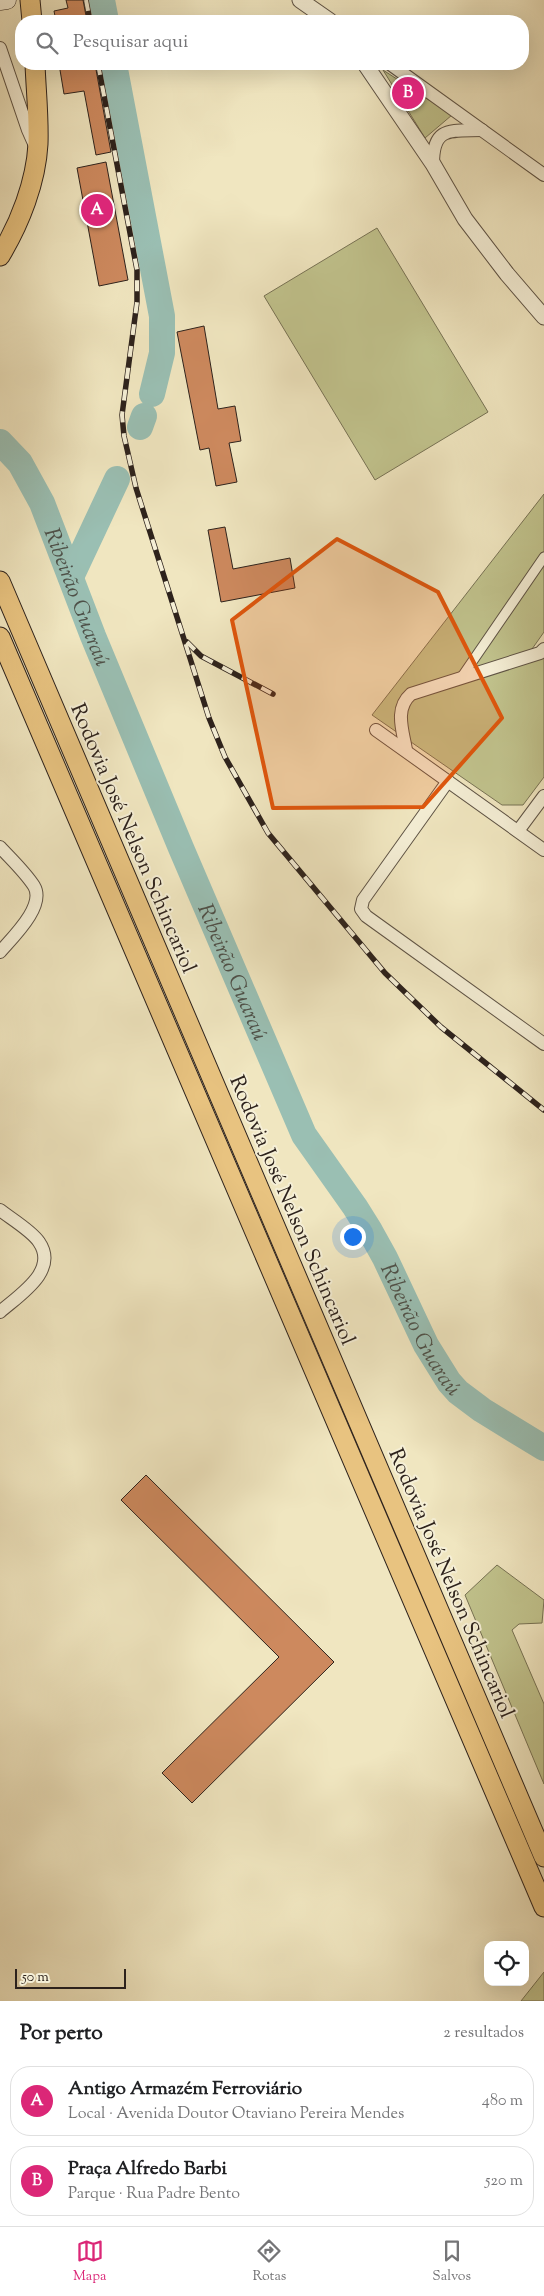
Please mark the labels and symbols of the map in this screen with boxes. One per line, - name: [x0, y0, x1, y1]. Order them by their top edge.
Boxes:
- pin: B: [392, 74, 424, 112]
- pin: A: [81, 191, 113, 229]
- water label: Ribeirão Guaraú: [34, 524, 117, 672]
- street label: Rodovia José Nelson Schincariol: [62, 699, 203, 978]
- water label: Ribeirão Guaraú: [188, 899, 275, 1047]
- street label: Rodovia José Nelson Schincariol: [221, 1071, 362, 1350]
- your location: [340, 1224, 366, 1250]
- water label: Ribeirão Guaraú: [371, 1258, 468, 1405]
- street label: Rodovia José Nelson Schincariol: [380, 1444, 521, 1723]
- scale bar: [15, 1966, 126, 1989]

